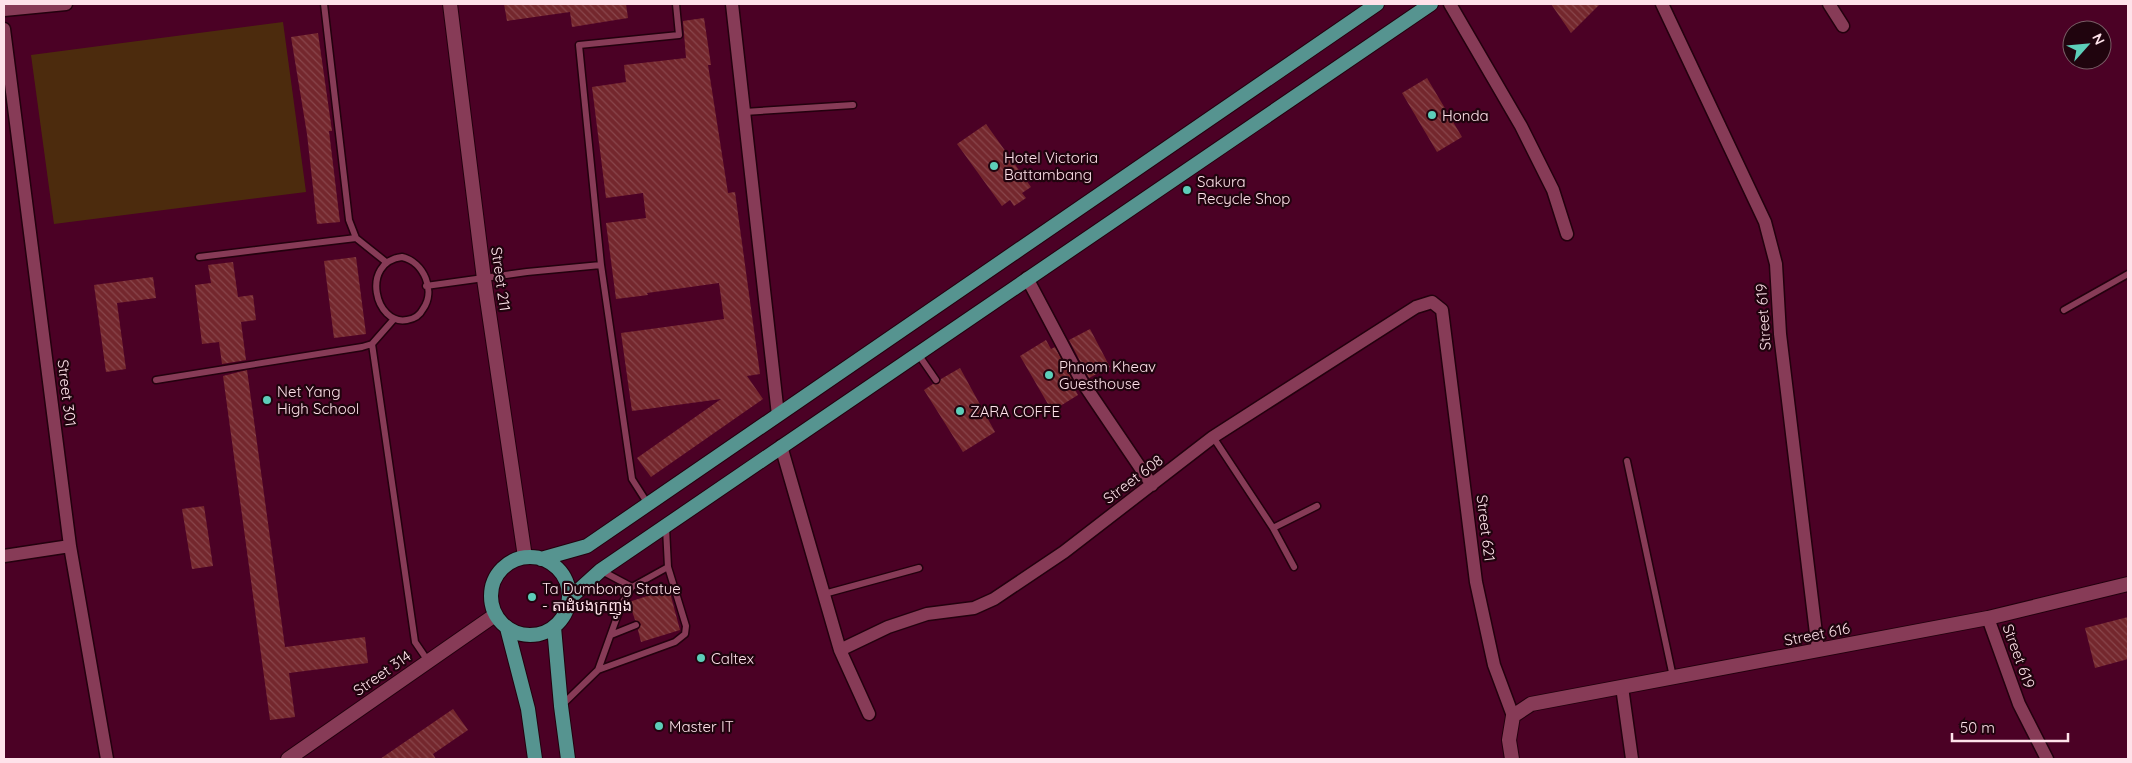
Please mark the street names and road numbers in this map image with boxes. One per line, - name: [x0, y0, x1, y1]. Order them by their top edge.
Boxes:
- street label: Street 211: [487, 246, 515, 312]
- street label: Street 619: [1751, 283, 1775, 351]
- street label: Street 301: [53, 358, 81, 428]
- street label: Street 608: [1099, 450, 1167, 508]
- street label: Street 621: [1472, 494, 1500, 562]
- street label: Street 616: [1782, 618, 1852, 650]
- street label: Street 619: [1999, 621, 2039, 691]
- street label: Street 314: [349, 646, 415, 700]

